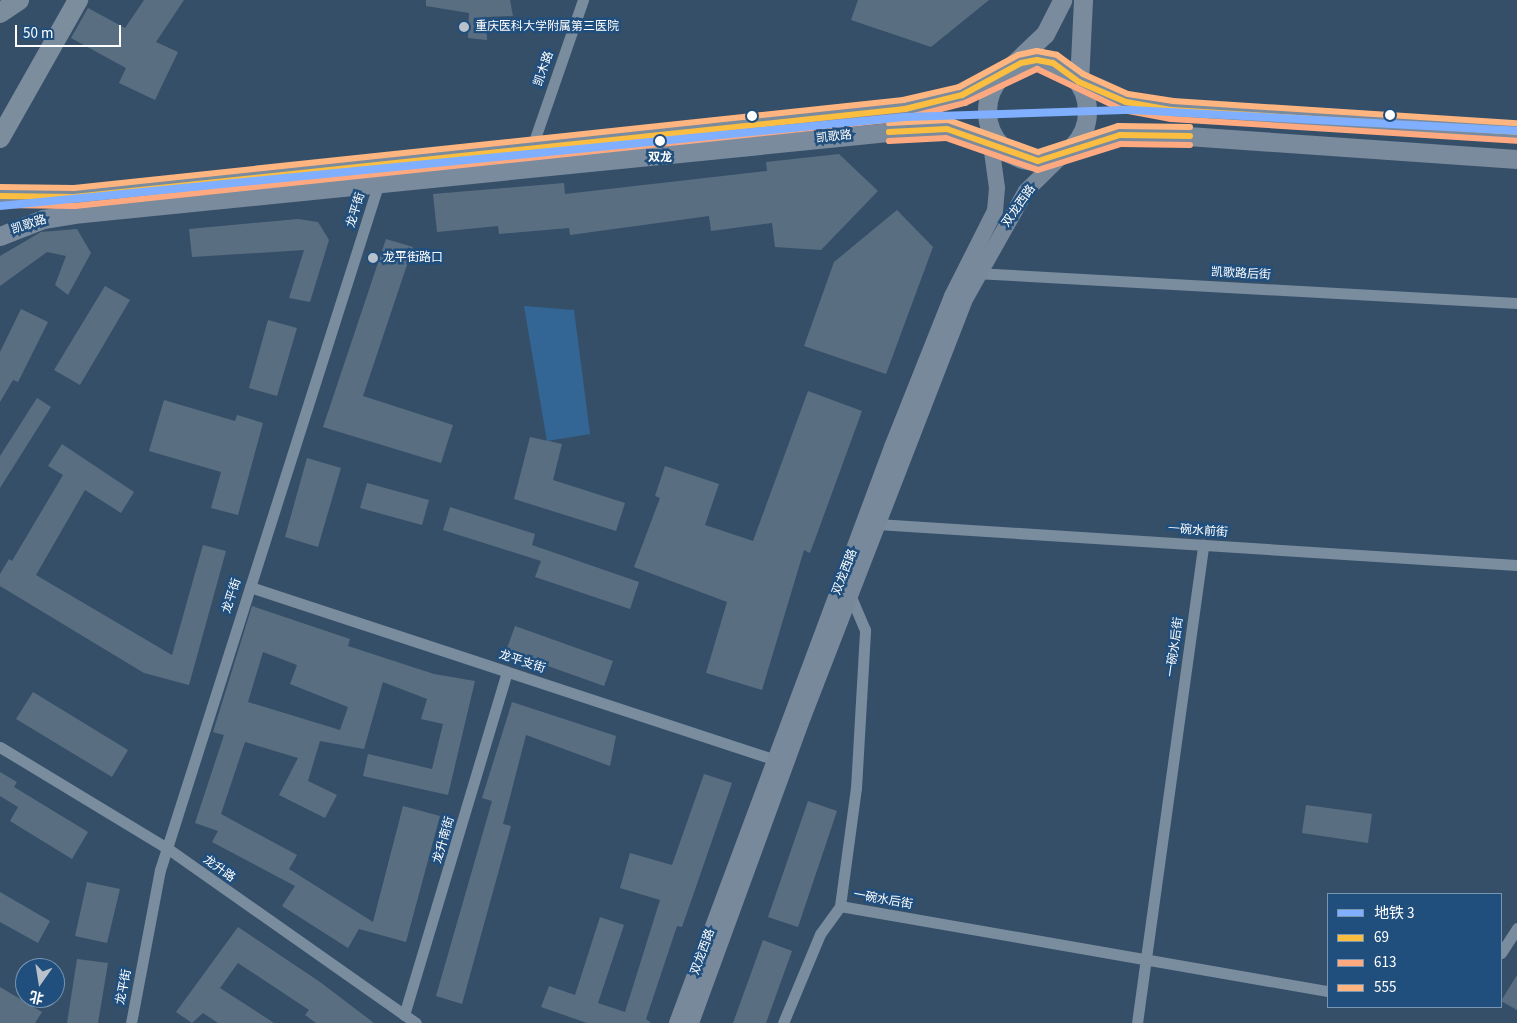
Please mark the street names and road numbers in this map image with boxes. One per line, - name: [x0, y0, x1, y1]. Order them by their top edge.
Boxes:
- street label: 凯木路: [531, 50, 557, 88]
- street label: 凯歌路: [815, 128, 853, 146]
- street label: 双龙西路: [999, 182, 1039, 230]
- street label: 龙平街: [344, 191, 368, 229]
- street label: 凯歌路: [10, 213, 48, 237]
- street label: 凯歌路后街: [1211, 265, 1271, 283]
- street label: 一碗水前街: [1168, 522, 1228, 540]
- street label: 双龙西路: [830, 547, 860, 597]
- street label: 龙平街: [220, 577, 244, 615]
- street label: 一碗水后街: [1164, 616, 1186, 678]
- street label: 龙平支街: [497, 648, 547, 676]
- street label: 龙升南街: [430, 815, 458, 865]
- street label: 龙升路: [200, 853, 238, 885]
- street label: 一碗水后街: [852, 888, 914, 912]
- street label: 双龙西路: [688, 927, 718, 977]
- street label: 龙平街: [113, 968, 135, 1006]

